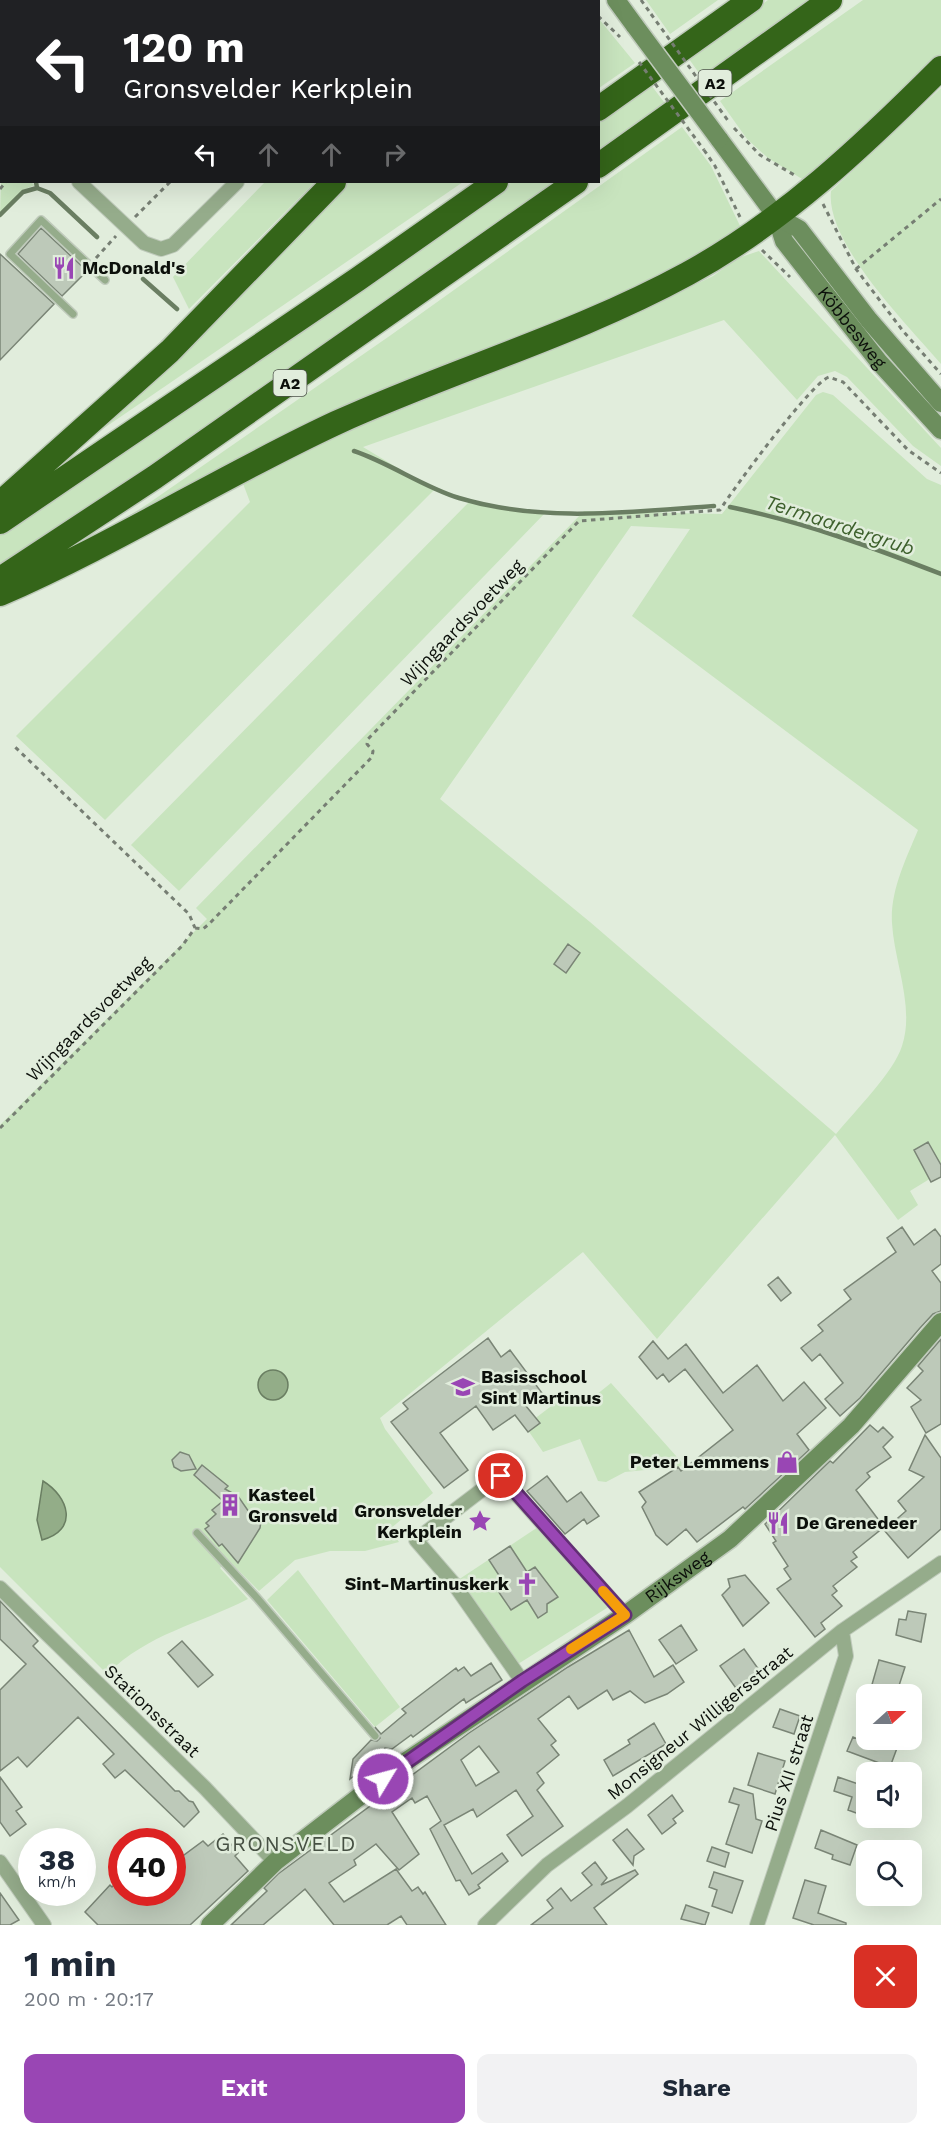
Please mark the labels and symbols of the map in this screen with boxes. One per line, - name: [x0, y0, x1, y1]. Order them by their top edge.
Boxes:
- road number: A2: [698, 70, 732, 96]
- restaurant icon: McDonald's: [51, 255, 77, 281]
- place label: McDonald's: [82, 257, 185, 278]
- street label: Köbbesweg: [814, 282, 891, 373]
- road number: A2: [274, 370, 306, 396]
- water label: Termaardergrub: [762, 490, 918, 560]
- street label: Wijngaardsvoetweg: [396, 555, 528, 690]
- street label: Wijngaardsvoetweg: [22, 951, 156, 1086]
- place label: Basisschool Sint Martinus: [481, 1366, 602, 1408]
- school or university icon: Basisschool Sint Martinus: [450, 1374, 476, 1400]
- shop icon: Peter Lemmens: [774, 1449, 800, 1475]
- pin: [475, 1450, 526, 1501]
- place label: Peter Lemmens: [630, 1451, 769, 1472]
- place label: Kasteel Gronsveld: [248, 1484, 338, 1526]
- building icon: Kasteel Gronsveld: [217, 1492, 243, 1518]
- place label: Gronsvelder Kerkplein: [354, 1500, 462, 1542]
- place icon: Gronsvelder Kerkplein: [467, 1508, 493, 1534]
- restaurant icon: De Grenedeer: [765, 1510, 791, 1536]
- place label: De Grenedeer: [796, 1512, 917, 1533]
- street label: Rijksweg: [641, 1546, 714, 1607]
- church icon: Sint-Martinuskerk: [514, 1571, 540, 1597]
- place label: Sint-Martinuskerk: [345, 1573, 510, 1594]
- street label: Monsigneur Willigersstraat: [603, 1641, 797, 1804]
- street label: Stationsstraat: [100, 1660, 205, 1762]
- north arrow: [856, 1684, 922, 1750]
- street label: Pius XII straat: [760, 1711, 817, 1834]
- position arrow: [351, 1747, 415, 1811]
- speed limit sign: 40: [108, 1828, 186, 1906]
- district label: GRONSVELD: [215, 1831, 357, 1856]

